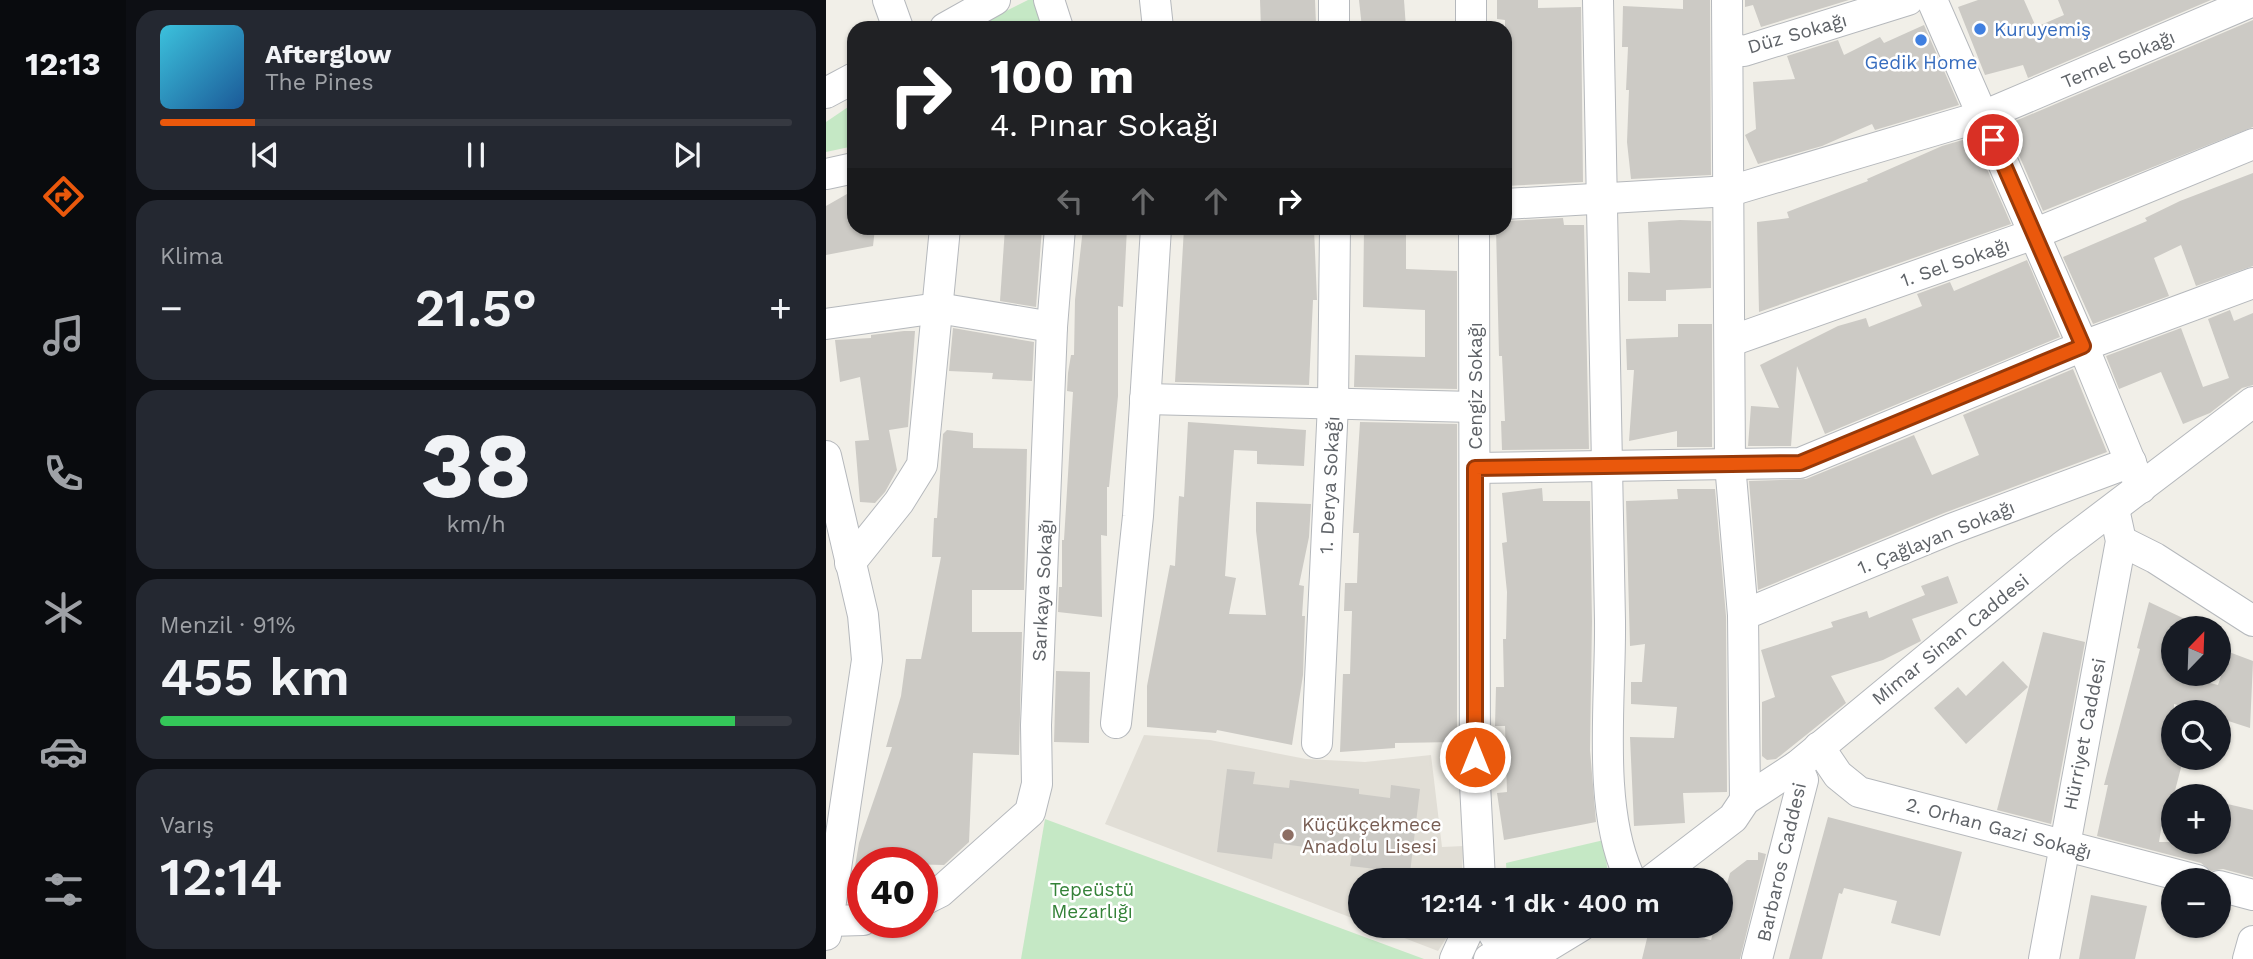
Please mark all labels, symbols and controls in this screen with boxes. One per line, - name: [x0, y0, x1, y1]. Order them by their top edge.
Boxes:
- street label: Düz Sokağı: [1745, 8, 1849, 59]
- place label: Kuruyemiş: [1994, 18, 2091, 41]
- marker: Kuruyemiş: [1972, 21, 1988, 37]
- street label: Temel Sokağı: [2058, 25, 2178, 94]
- marker: Gedik Home: [1913, 32, 1929, 48]
- text: Afterglow: [265, 39, 391, 69]
- text: 12:13: [25, 45, 101, 83]
- text: 100 m: [990, 47, 1134, 105]
- icon: right: [875, 49, 966, 140]
- place label: Gedik Home: [1865, 51, 1977, 74]
- text: The Pines: [265, 69, 374, 96]
- text: 4. Pınar Sokağı: [990, 106, 1219, 144]
- pin: [1963, 110, 2023, 170]
- icon: arrive: [1974, 121, 2012, 159]
- icon: previous: [246, 136, 284, 174]
- icon: pause: [457, 136, 495, 174]
- icon: next: [668, 136, 706, 174]
- icon: directions: [39, 172, 88, 221]
- icon: left: [1051, 182, 1089, 220]
- icon: ahead: [1124, 182, 1162, 220]
- icon: ahead: [1197, 182, 1235, 220]
- icon: right: [1270, 182, 1308, 220]
- street label: 1. Sel Sokağı: [1898, 233, 2013, 292]
- text: Klima: [160, 243, 223, 270]
- text: 21.5°: [415, 278, 537, 339]
- text: −: [160, 286, 183, 330]
- text: +: [769, 286, 792, 330]
- icon: music: [39, 311, 88, 360]
- street label: Cengiz Sokağı: [1464, 322, 1487, 450]
- text: 38: [420, 412, 532, 519]
- street label: 1. Derya Sokağı: [1314, 416, 1345, 554]
- icon: phone: [39, 449, 88, 498]
- street label: 1. Çağlayan Sokağı: [1854, 495, 2018, 579]
- text: km/h: [446, 511, 506, 538]
- street label: Sarıkaya Sokağı: [1027, 518, 1058, 662]
- street label: Mimar Sinan Caddesi: [1867, 569, 2034, 710]
- icon: climate: [39, 588, 88, 637]
- text: Menzil · 91%: [160, 612, 295, 639]
- north arrow: [2161, 616, 2231, 686]
- map controls: [2161, 616, 2231, 938]
- text: 455 km: [160, 647, 350, 708]
- street label: Hürriyet Caddesi: [2058, 656, 2111, 812]
- button: search: [2161, 700, 2231, 770]
- position arrow: [1438, 720, 1512, 794]
- icon: car: [39, 727, 88, 776]
- street label: Barbaros Caddesi: [1752, 780, 1811, 944]
- button: +: [2161, 784, 2231, 854]
- street label: 2. Orhan Gazi Sokağı: [1903, 793, 2094, 864]
- text: Varış: [160, 812, 214, 839]
- place label: Küçükçekmece Anadolu Lisesi: [1302, 813, 1442, 858]
- marker: Küçükçekmece Anadolu Lisesi: [1280, 827, 1296, 843]
- text: 12:14: [160, 847, 283, 908]
- speed limit sign: 40: [847, 847, 938, 938]
- icon: filters: [39, 865, 88, 914]
- button: −: [2161, 868, 2231, 938]
- park label: Tepeüstü Mezarlığı: [1050, 878, 1134, 923]
- text: 12:14 · 1 dk · 400 m: [1421, 888, 1660, 918]

